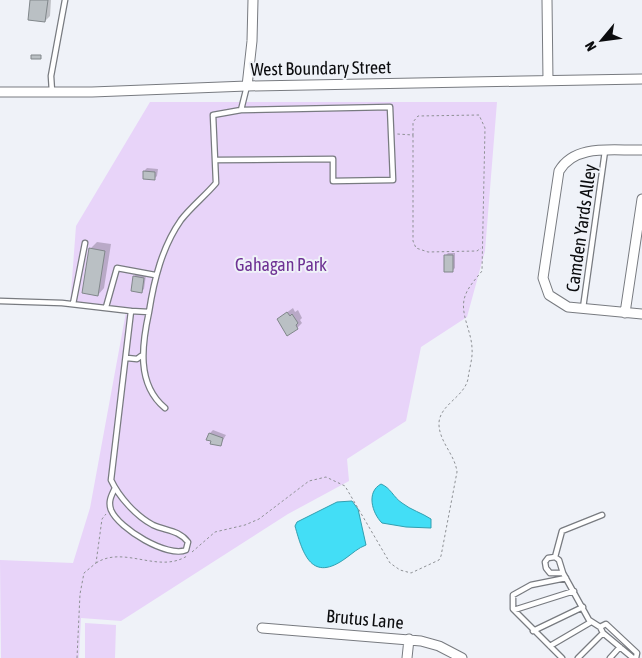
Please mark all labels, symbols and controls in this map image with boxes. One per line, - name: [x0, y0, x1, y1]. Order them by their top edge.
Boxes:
- north arrow: [577, 15, 627, 65]
- text: N: [582, 39, 600, 54]
- street label: West Boundary Street: [250, 56, 392, 80]
- street label: Camden Yards Alley: [562, 163, 600, 293]
- park label: Gahagan Park: [235, 254, 327, 275]
- street label: Brutus Lane: [325, 605, 405, 633]

